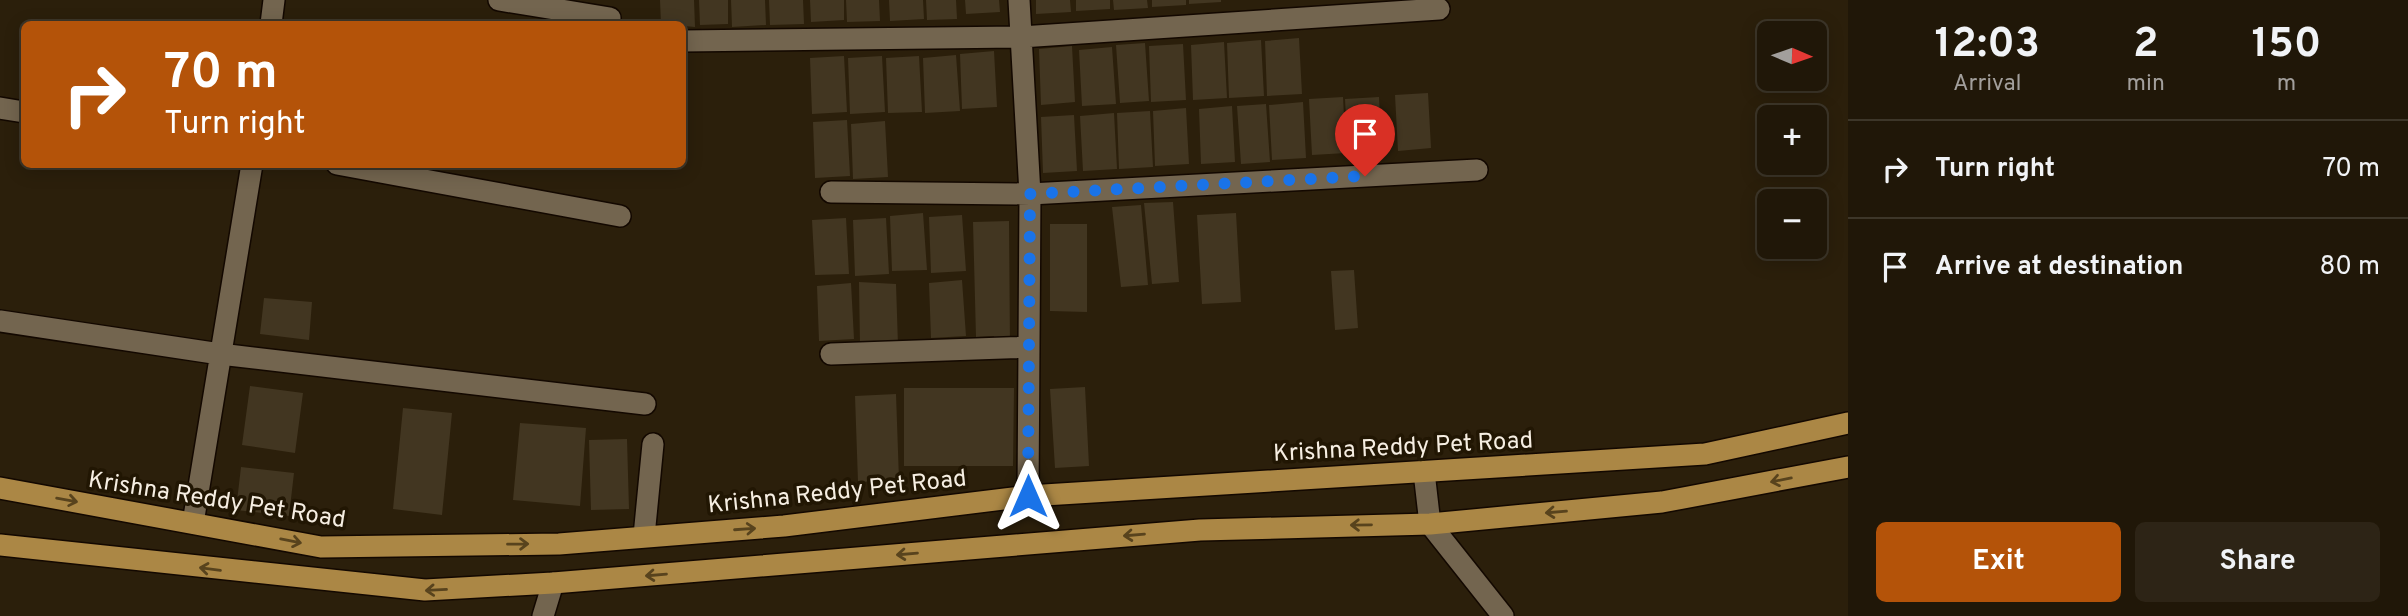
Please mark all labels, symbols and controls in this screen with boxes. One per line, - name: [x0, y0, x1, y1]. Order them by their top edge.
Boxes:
- text: 12:03: [1935, 19, 2040, 72]
- text: 2: [2133, 19, 2159, 72]
- text: 150: [2251, 19, 2321, 72]
- north arrow: [1757, 21, 1827, 91]
- map controls: [1757, 21, 1827, 259]
- text: 70 m: [164, 44, 278, 106]
- icon: right: [49, 49, 140, 140]
- text: Arrival: [1953, 70, 2022, 99]
- text: min: [2127, 70, 2165, 99]
- text: m: [2277, 70, 2296, 99]
- pin: [1335, 104, 1395, 176]
- text: Turn right: [164, 105, 306, 145]
- button: +: [1757, 105, 1827, 175]
- icon: arrive: [1346, 115, 1384, 153]
- icon: right: [1876, 150, 1914, 188]
- text: Turn right: [1935, 153, 2055, 186]
- text: 70 m: [2322, 153, 2380, 186]
- button: −: [1757, 189, 1827, 259]
- icon: arrive: [1876, 248, 1914, 286]
- text: Arrive at destination: [1935, 251, 2183, 284]
- text: 80 m: [2320, 251, 2380, 284]
- street label: Krishna Reddy Pet Road: [1272, 426, 1534, 470]
- position arrow: [991, 459, 1065, 533]
- street label: Krishna Reddy Pet Road: [706, 464, 968, 522]
- street label: Krishna Reddy Pet Road: [86, 466, 348, 536]
- one-way arrow: [1770, 473, 1793, 487]
- one-way arrow: [55, 494, 78, 507]
- one-way arrow: [1545, 506, 1568, 519]
- one-way arrow: [1350, 519, 1373, 532]
- one-way arrow: [733, 522, 756, 535]
- button: Exit: [1876, 522, 2121, 602]
- button: Share: [2135, 522, 2380, 602]
- one-way arrow: [1123, 529, 1146, 542]
- one-way arrow: [279, 535, 302, 548]
- one-way arrow: [506, 538, 529, 551]
- one-way arrow: [897, 548, 919, 561]
- one-way arrow: [199, 562, 222, 575]
- one-way arrow: [645, 569, 668, 582]
- one-way arrow: [425, 583, 448, 596]

